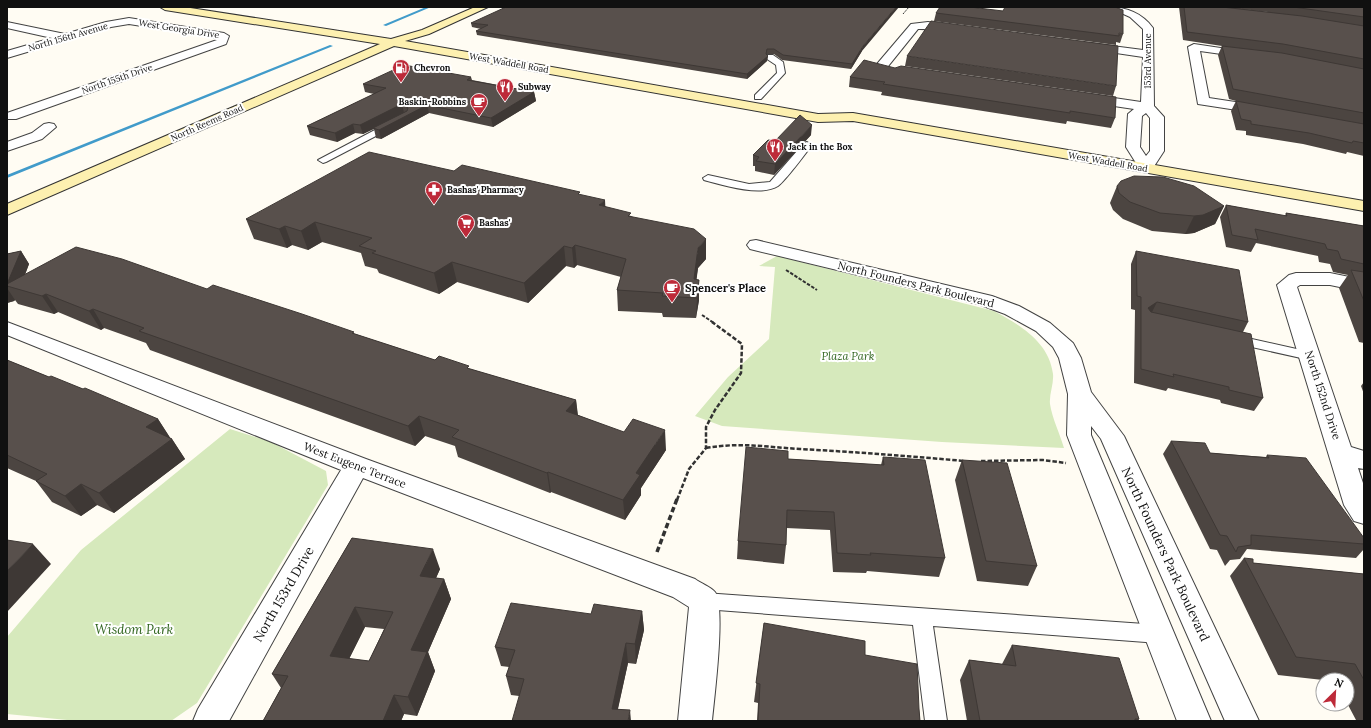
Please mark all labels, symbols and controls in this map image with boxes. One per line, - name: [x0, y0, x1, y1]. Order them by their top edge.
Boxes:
- street label: West Georgia Drive: [138, 17, 220, 40]
- street label: North 156th Avenue: [27, 20, 109, 53]
- street label: 153rd Avenue: [1142, 33, 1153, 89]
- street label: West Waddell Road: [468, 50, 550, 75]
- fuel station icon: Chevron: [391, 58, 411, 83]
- street label: North 155th Drive: [80, 61, 154, 96]
- place label: Chevron: [414, 62, 451, 73]
- restaurant icon: Subway: [495, 77, 515, 102]
- place label: Subway: [518, 81, 551, 92]
- cafe icon: Baskin-Robbins: [469, 92, 489, 117]
- place label: Baskin-Robbins: [399, 96, 467, 107]
- street label: North Reems Road: [169, 101, 245, 143]
- restaurant icon: Jack in the Box: [765, 137, 785, 162]
- place label: Jack in the Box: [788, 141, 852, 152]
- street label: West Waddell Road: [1067, 149, 1149, 174]
- pharmacy icon: Bashas' Pharmacy: [424, 180, 444, 205]
- place label: Bashas' Pharmacy: [447, 184, 524, 195]
- supermarket icon: Bashas': [456, 213, 476, 238]
- place label: Bashas': [479, 217, 511, 228]
- street label: North Founders Park Boulevard: [836, 258, 996, 310]
- cafe icon: Spencer's Place: [662, 278, 682, 303]
- place label: Spencer's Place: [685, 281, 766, 295]
- park label: Plaza Park: [822, 349, 875, 363]
- street label: North 152nd Drive: [1302, 349, 1344, 441]
- street label: West Eugene Terrace: [302, 439, 408, 491]
- street label: North Founders Park Boulevard: [1118, 464, 1214, 644]
- street label: North 153rd Drive: [249, 543, 318, 645]
- park label: Wisdom Park: [95, 621, 174, 638]
- north arrow: [1315, 672, 1355, 712]
- text: N: [1332, 675, 1346, 691]

